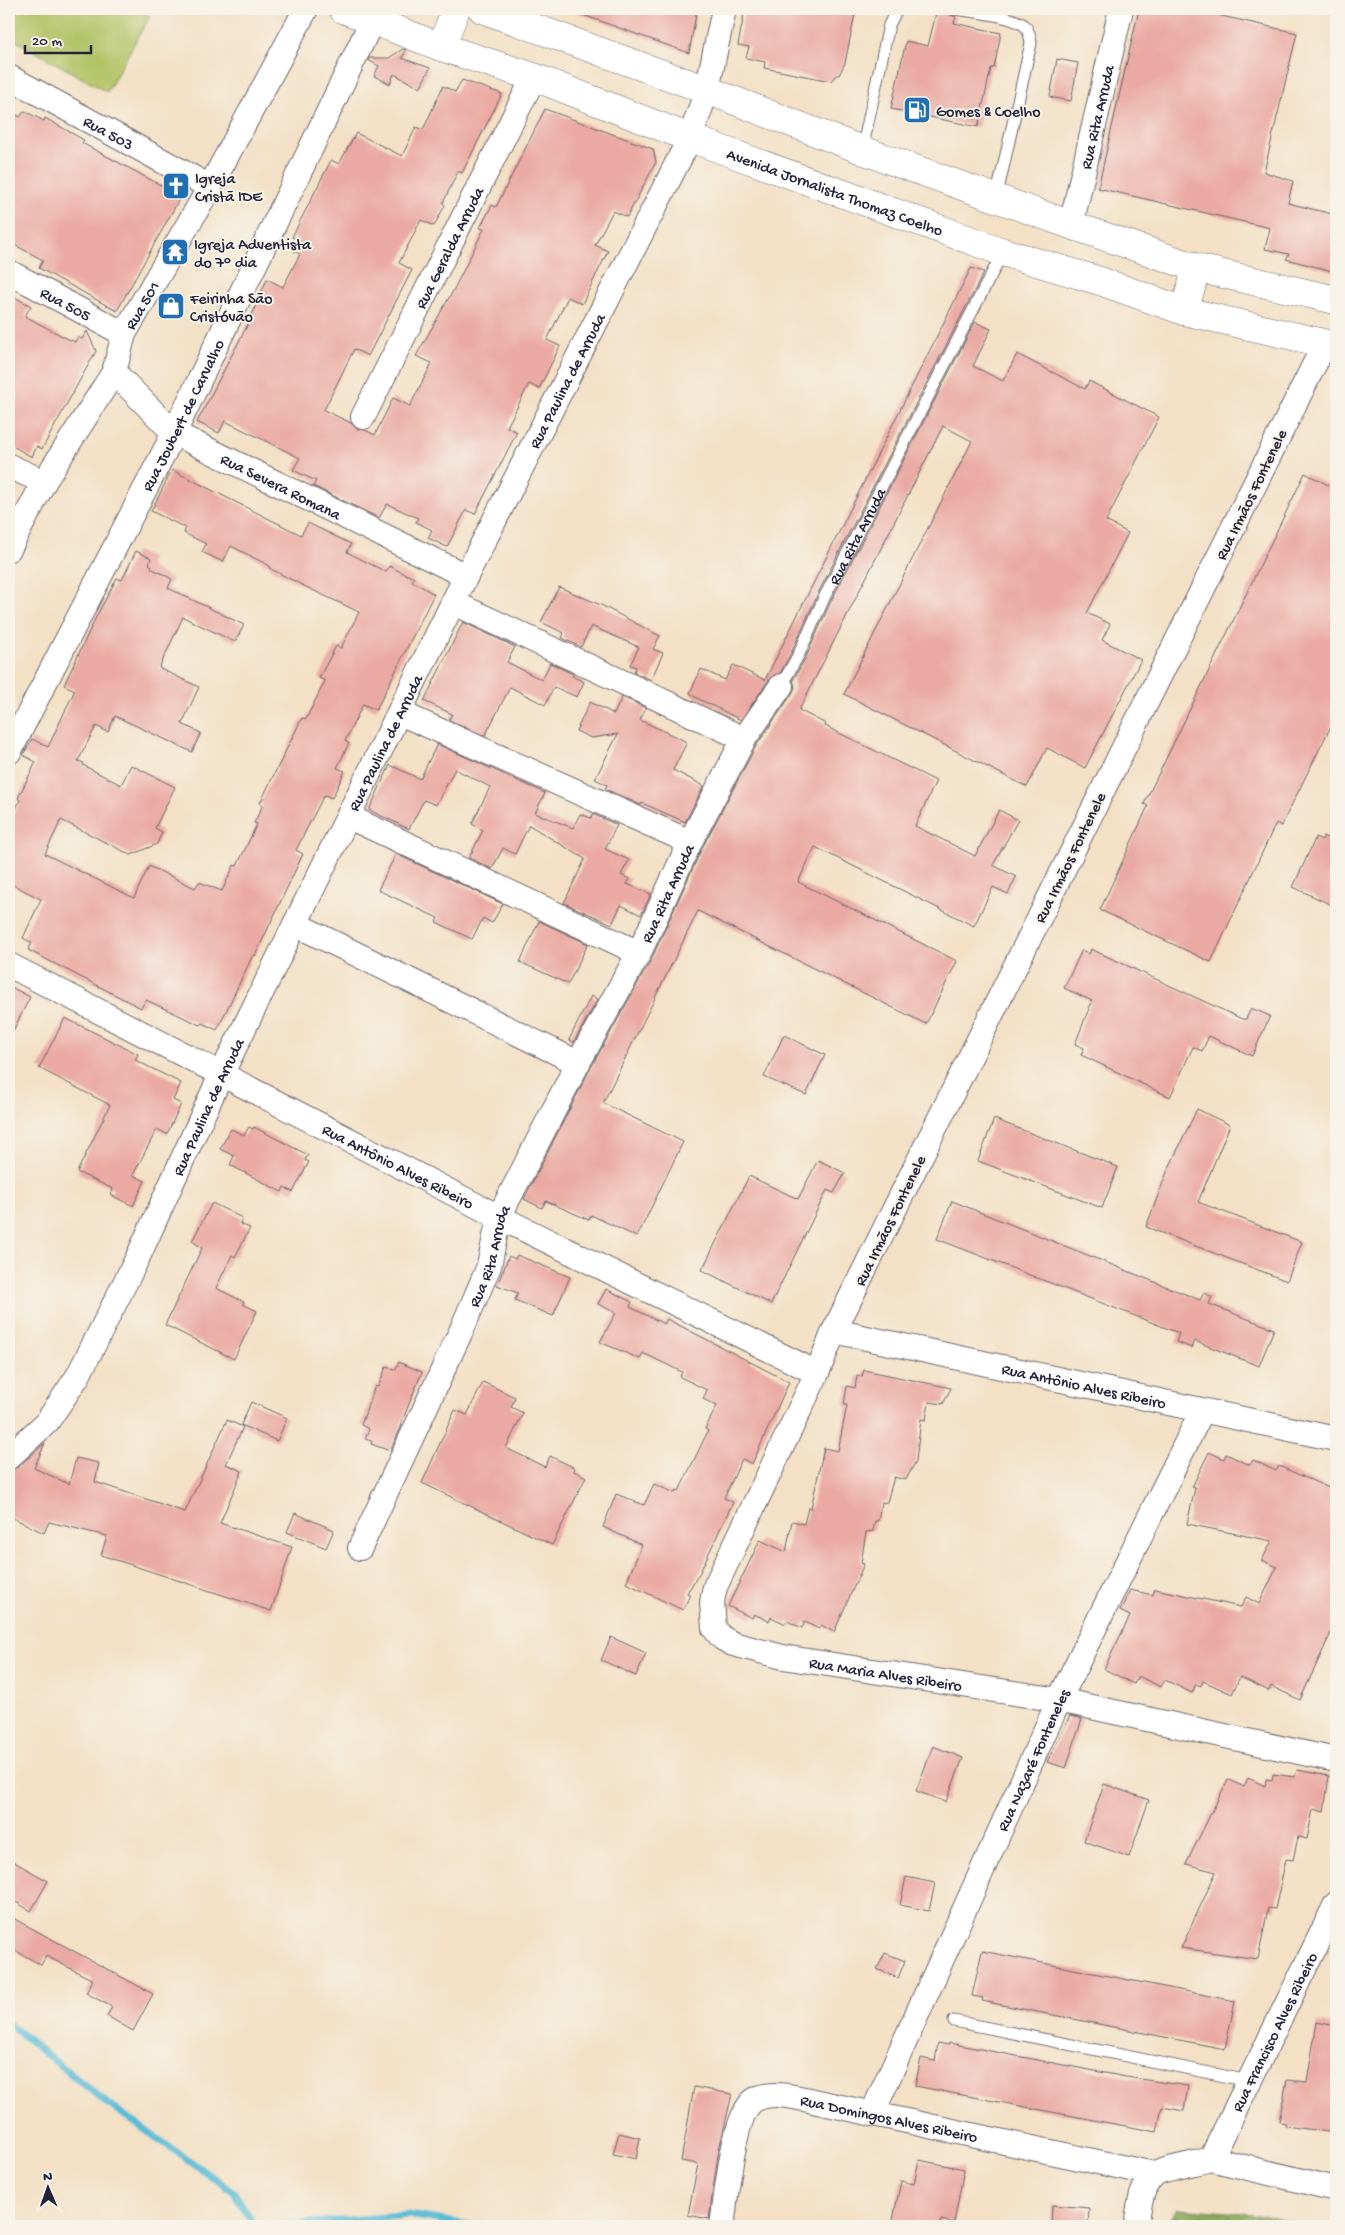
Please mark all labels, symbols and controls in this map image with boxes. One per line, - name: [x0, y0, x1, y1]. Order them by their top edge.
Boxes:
- scale bar: [25, 22, 91, 54]
- text: 20 m: [32, 33, 62, 51]
- street label: Rua Rita Arruda: [1078, 63, 1121, 172]
- fuel station icon: Gomes & Coelho: [902, 95, 932, 125]
- place label: Gomes & Coelho: [936, 104, 1041, 123]
- street label: Rua 503: [79, 113, 136, 156]
- street label: Avenida Jornalista Thomaz Coelho: [723, 146, 945, 242]
- church icon: Igreja Cristã IDE: [161, 171, 191, 201]
- place label: Igreja Cristã IDE: [195, 171, 263, 208]
- street label: Rua Geralda Arruda: [413, 184, 491, 313]
- temple icon: Igreja Adventista do 7° dia: [160, 237, 190, 267]
- place label: Igreja Adventista do 7° dia: [194, 237, 312, 274]
- street label: Rua 501: [123, 279, 166, 334]
- street label: Rua 505: [36, 285, 93, 327]
- shop icon: Feirinha São Cristóvão: [156, 291, 186, 321]
- place label: Feirinha São Cristóvão: [189, 291, 273, 328]
- street label: Rua Paulina de Arruda: [527, 310, 612, 453]
- street label: Rua Joubert de Carvalho: [140, 337, 230, 495]
- street label: Rua Irmãos Fontenele: [1213, 427, 1293, 564]
- street label: Rua Severa Romana: [217, 451, 344, 527]
- street label: Rua Rita Arruda: [826, 485, 893, 589]
- street label: Rua Paulina de Arruda: [346, 672, 429, 815]
- street label: Rua Irmãos Fontenele: [1032, 790, 1112, 927]
- street label: Rua Rita Arruda: [639, 841, 701, 947]
- street label: Rua Paulina de Arruda: [170, 1035, 251, 1180]
- street label: Rua Antônio Alves Ribeiro: [318, 1122, 476, 1215]
- street label: Rua Irmãos Fontenele: [852, 1153, 932, 1290]
- street label: Rua Rita Arruda: [466, 1202, 517, 1311]
- street label: Rua Antônio Alves Ribeiro: [1000, 1361, 1168, 1415]
- street label: Rua Maria Alves Ribeiro: [807, 1655, 963, 1698]
- street label: Rua Nazaré Fonteneles: [995, 1686, 1076, 1835]
- street label: Rua Francisco Alves Ribeiro: [1230, 1950, 1324, 2116]
- street label: Rua Domingos Alves Ribeiro: [798, 2092, 979, 2149]
- north arrow: [22, 2162, 72, 2212]
- text: N: [43, 2169, 52, 2186]

